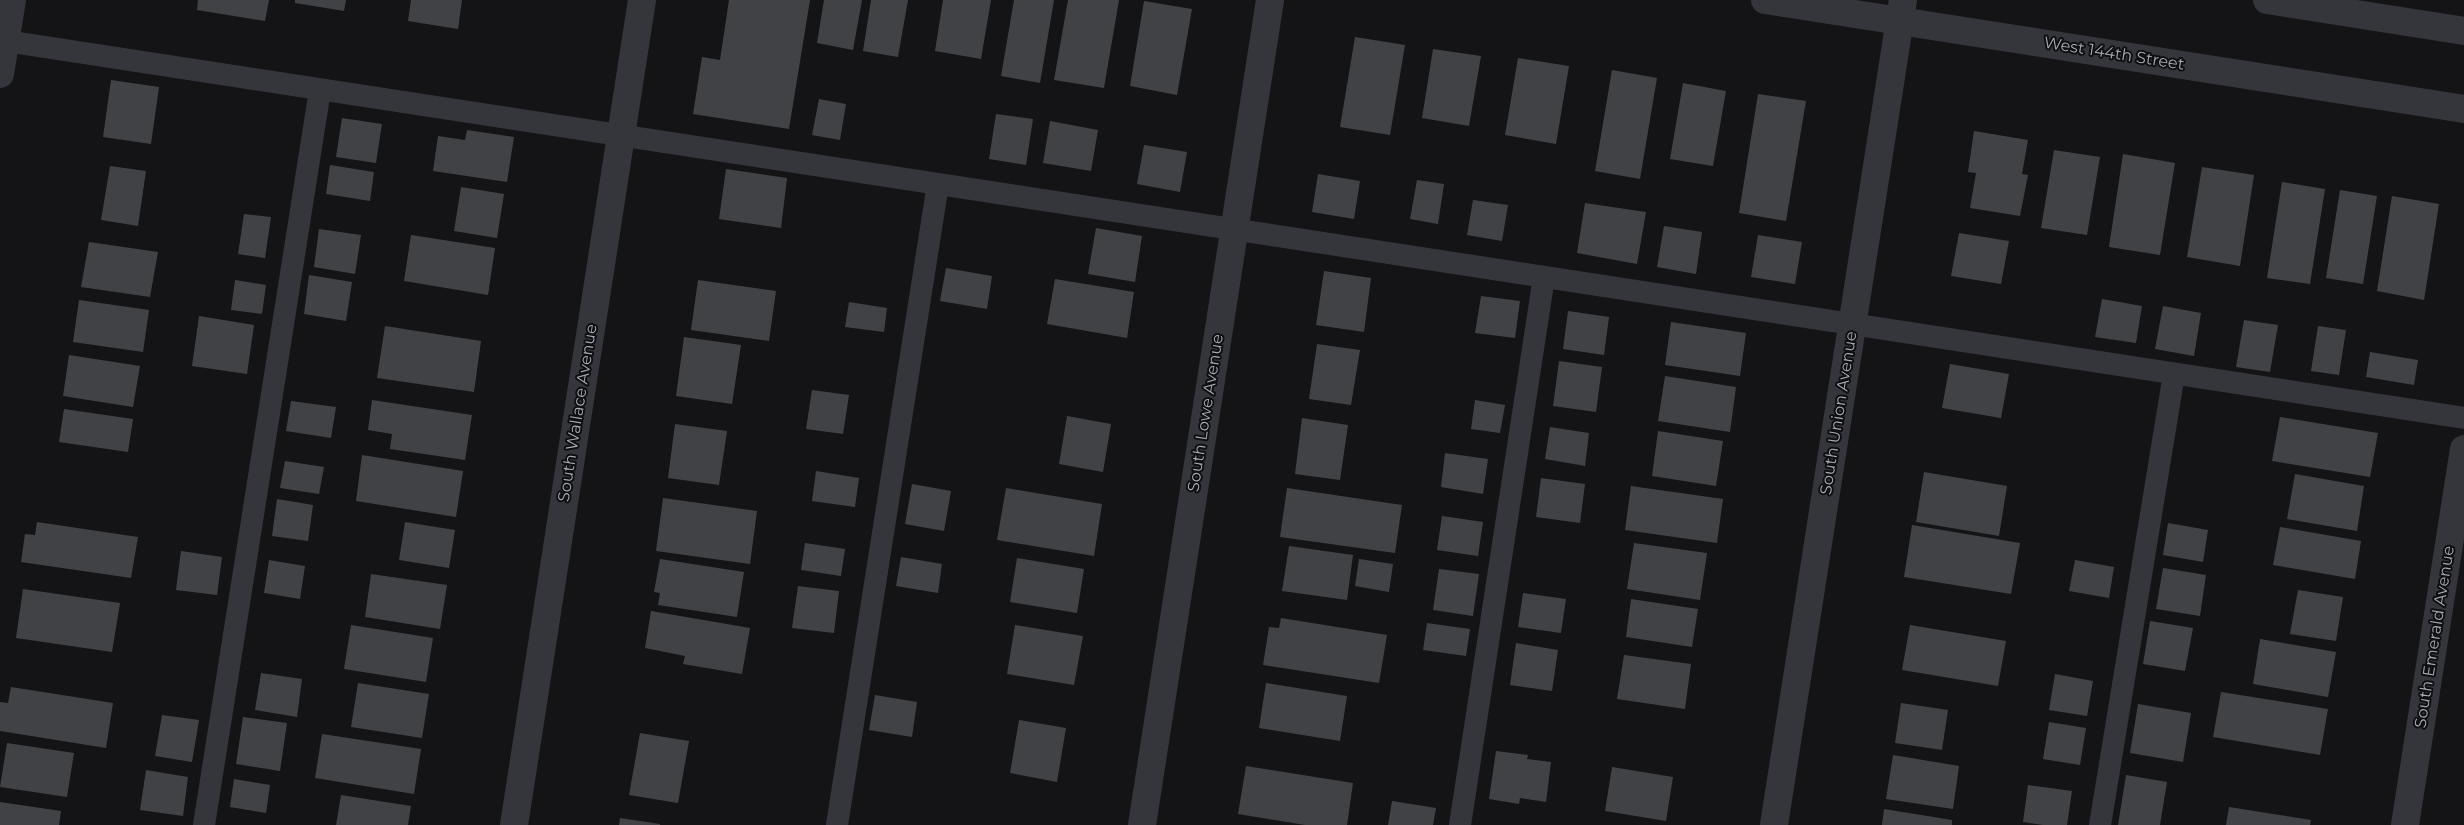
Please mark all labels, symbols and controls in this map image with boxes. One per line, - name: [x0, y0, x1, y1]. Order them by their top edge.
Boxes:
- street label: West 144th Street: [2042, 33, 2186, 75]
- street label: South Wallace Avenue: [554, 323, 602, 503]
- street label: South Union Avenue: [1817, 330, 1861, 496]
- street label: South Lowe Avenue: [1184, 333, 1228, 493]
- street label: South Emerald Avenue: [2411, 544, 2459, 730]

